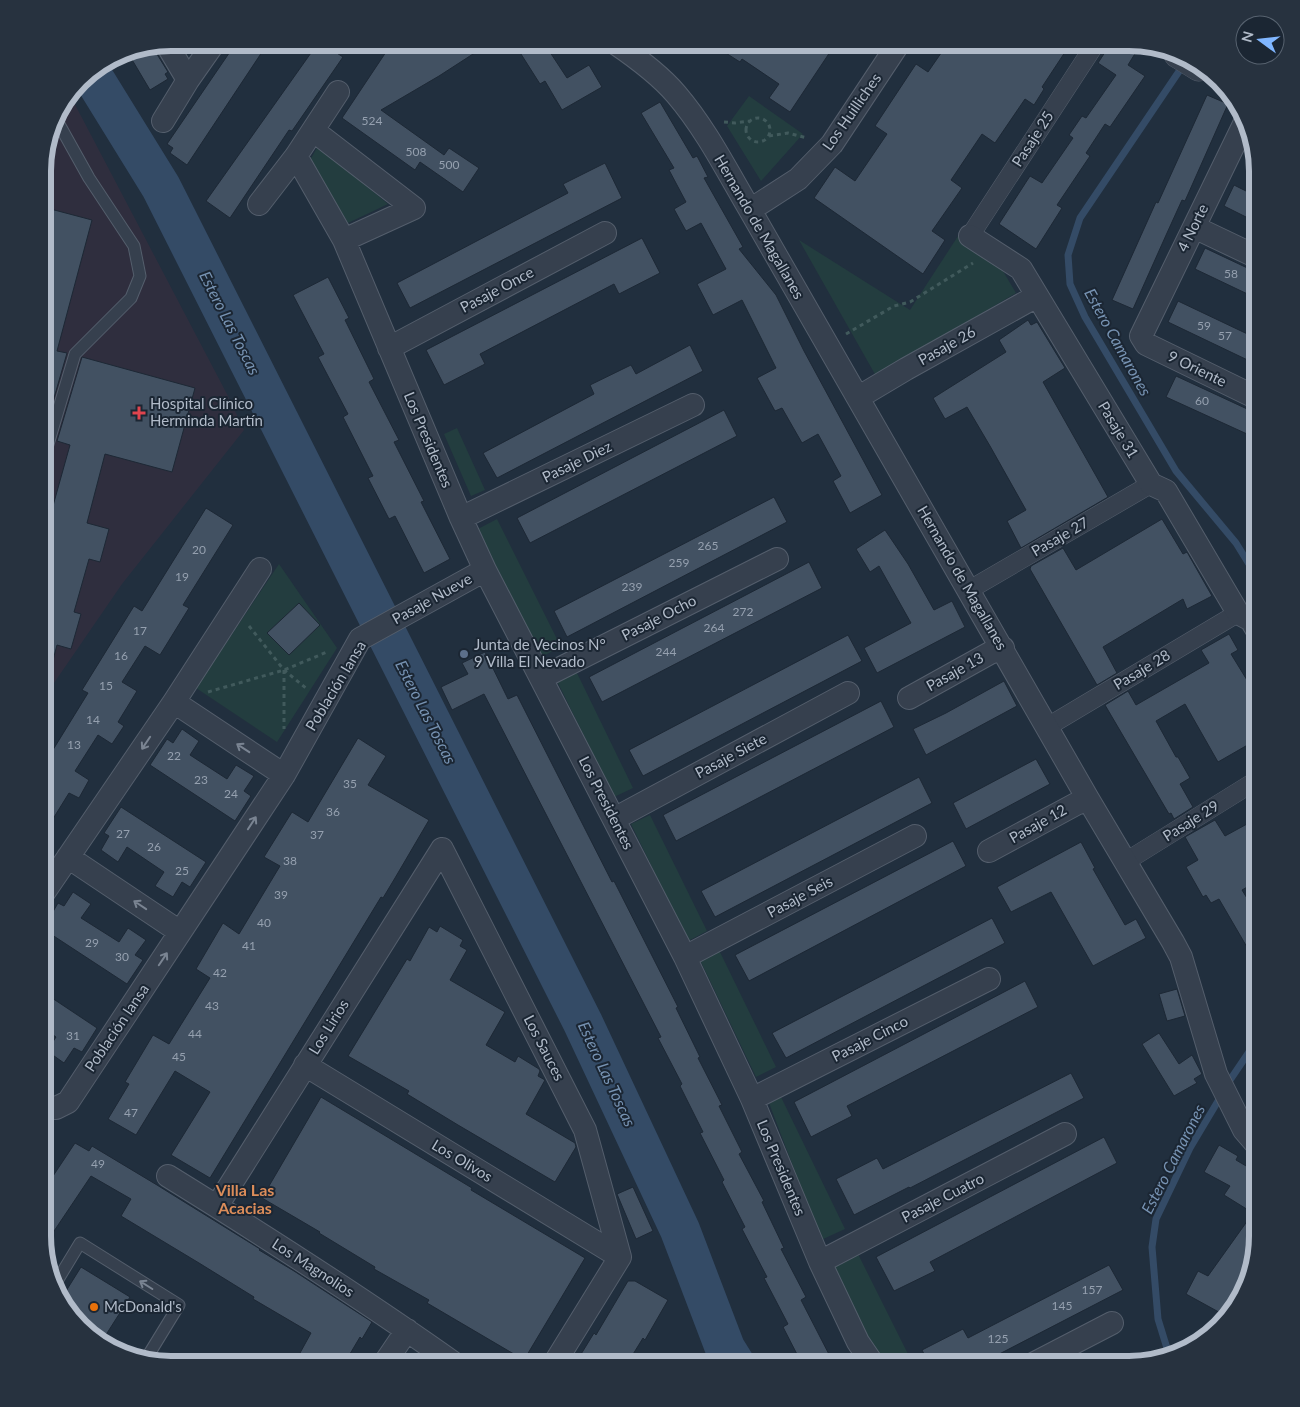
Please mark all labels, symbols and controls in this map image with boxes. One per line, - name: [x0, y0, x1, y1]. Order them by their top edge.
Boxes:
- north arrow: [1235, 15, 1285, 65]
- text: N: [1237, 29, 1257, 44]
- street label: Los Huilliches: [818, 69, 884, 153]
- street label: Pasaje 25: [1007, 107, 1057, 170]
- house number: 524: [362, 113, 382, 128]
- house number: 508: [406, 144, 426, 159]
- street label: Hernando de Magallanes: [711, 151, 809, 302]
- house number: 500: [439, 157, 459, 172]
- street label: 4 Norte: [1173, 201, 1211, 254]
- street label: Pasaje Once: [457, 262, 536, 316]
- house number: 58: [1224, 266, 1238, 281]
- water label: Estero Las Toscas: [196, 268, 265, 378]
- water label: Estero Camarones: [1081, 285, 1156, 399]
- house number: 59: [1197, 318, 1211, 333]
- street label: Pasaje 26: [915, 322, 979, 368]
- house number: 57: [1218, 328, 1232, 343]
- street label: 9 Oriente: [1165, 346, 1230, 390]
- street label: Los Presidentes: [401, 389, 457, 490]
- house number: 60: [1195, 393, 1209, 408]
- place label: Hospital Clínico Herminda Martín: [150, 394, 263, 429]
- street label: Pasaje 31: [1095, 398, 1143, 461]
- marker: Hospital Clínico Herminda Martín: [132, 406, 146, 420]
- street label: Pasaje Diez: [539, 436, 614, 486]
- street label: Hernando de Magallanes: [914, 502, 1012, 653]
- street label: Pasaje 27: [1028, 512, 1092, 560]
- house number: 265: [698, 538, 718, 553]
- house number: 20: [192, 542, 206, 557]
- house number: 259: [669, 555, 689, 570]
- house number: 19: [175, 569, 189, 584]
- street label: Pasaje Nueve: [388, 569, 475, 627]
- house number: 239: [622, 579, 642, 594]
- street label: Pasaje Ocho: [618, 591, 699, 644]
- house number: 272: [733, 604, 753, 619]
- house number: 264: [704, 620, 724, 635]
- house number: 17: [133, 623, 147, 638]
- place label: Junta de Vecinos N° 9 Villa El Nevado: [474, 635, 606, 670]
- street label: Población Iansa: [301, 637, 369, 734]
- house number: 244: [656, 644, 676, 659]
- street label: Pasaje 28: [1110, 645, 1173, 693]
- house number: 16: [114, 648, 128, 663]
- marker: Junta de Vecinos N° 9 Villa El Nevado: [458, 648, 470, 660]
- street label: Pasaje 13: [923, 648, 986, 694]
- water label: Estero Las Toscas: [392, 657, 461, 767]
- house number: 15: [99, 678, 113, 693]
- house number: 14: [86, 712, 100, 727]
- street label: Pasaje Siete: [692, 729, 769, 781]
- one-way arrow: [141, 735, 151, 749]
- house number: 13: [67, 737, 81, 752]
- one-way arrow: [236, 743, 250, 753]
- house number: 22: [167, 748, 181, 763]
- street label: Los Presidentes: [576, 753, 638, 852]
- house number: 23: [194, 772, 208, 787]
- house number: 35: [343, 776, 357, 791]
- house number: 24: [224, 786, 238, 801]
- street label: Pasaje 29: [1159, 796, 1222, 844]
- street label: Pasaje 12: [1006, 800, 1069, 846]
- house number: 36: [326, 804, 340, 819]
- one-way arrow: [247, 817, 257, 831]
- house number: 27: [116, 826, 130, 841]
- house number: 37: [310, 827, 324, 842]
- house number: 26: [147, 839, 161, 854]
- house number: 38: [283, 853, 297, 868]
- house number: 25: [175, 863, 189, 878]
- street label: Pasaje Seis: [764, 871, 835, 921]
- house number: 39: [274, 887, 288, 902]
- one-way arrow: [133, 900, 147, 910]
- house number: 40: [257, 915, 271, 930]
- house number: 29: [85, 935, 99, 950]
- house number: 41: [242, 938, 256, 953]
- house number: 30: [115, 949, 129, 964]
- one-way arrow: [157, 952, 168, 966]
- house number: 42: [213, 965, 227, 980]
- street label: Población Iansa: [80, 980, 152, 1075]
- street label: Los Lirios: [304, 996, 352, 1057]
- house number: 43: [205, 998, 219, 1013]
- street label: Pasaje Cinco: [828, 1011, 911, 1065]
- street label: Los Sauces: [521, 1012, 569, 1083]
- water label: Estero Las Toscas: [575, 1018, 640, 1130]
- house number: 44: [188, 1026, 202, 1041]
- house number: 31: [66, 1028, 80, 1043]
- house number: 45: [172, 1049, 186, 1064]
- water label: Estero Camarones: [1137, 1100, 1209, 1217]
- house number: 47: [124, 1105, 138, 1120]
- street label: Los Presidentes: [754, 1117, 810, 1218]
- street label: Los Olivos: [429, 1135, 496, 1185]
- house number: 49: [91, 1156, 105, 1171]
- street label: Pasaje Cuatro: [898, 1169, 987, 1226]
- district label: Villa Las Acacias: [215, 1180, 274, 1217]
- street label: Los Magnolios: [269, 1234, 358, 1300]
- one-way arrow: [140, 1279, 154, 1289]
- house number: 157: [1082, 1282, 1102, 1297]
- place label: McDonald's: [104, 1297, 182, 1315]
- house number: 145: [1052, 1298, 1072, 1313]
- marker: McDonald's: [88, 1301, 100, 1313]
- house number: 125: [988, 1331, 1008, 1346]

